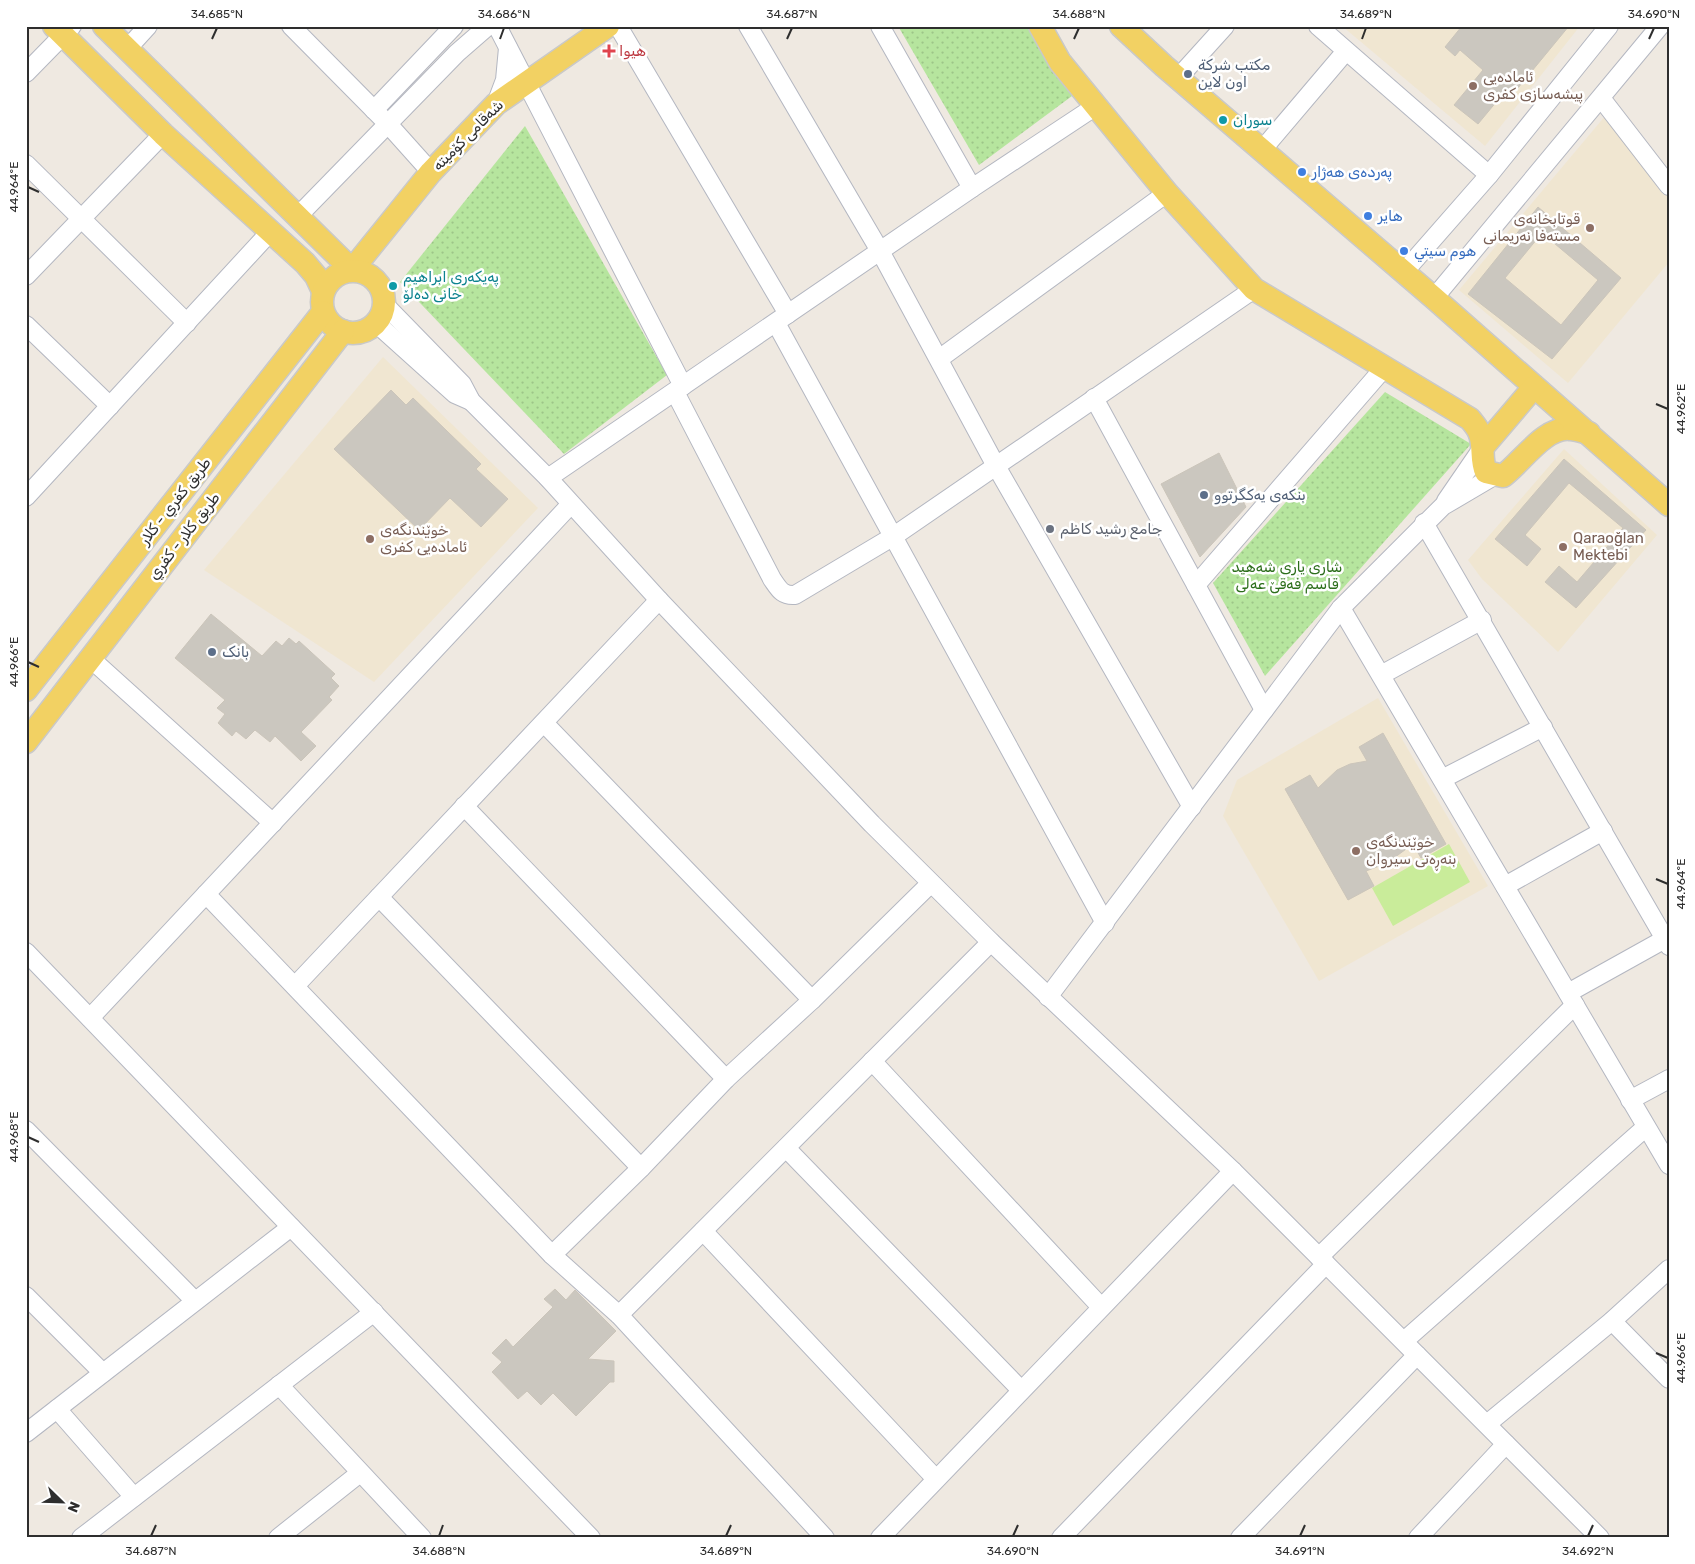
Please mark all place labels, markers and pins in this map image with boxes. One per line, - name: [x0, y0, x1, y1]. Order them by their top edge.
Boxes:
- place label: هیوا: [619, 42, 646, 60]
- marker: هیوا: [603, 45, 615, 57]
- place label: مكتب شركة اون لاين: [1198, 56, 1270, 92]
- marker: مكتب شركة اون لاين: [1182, 68, 1194, 80]
- place label: ئامادەیی پیشەسازی کفری: [1483, 68, 1583, 104]
- marker: ئامادەیی پیشەسازی کفری: [1467, 80, 1479, 92]
- place label: سوران: [1233, 111, 1272, 129]
- marker: سوران: [1217, 114, 1229, 126]
- place label: پەردەى ھەژار: [1311, 163, 1392, 182]
- marker: پەردەى ھەژار: [1296, 166, 1308, 178]
- place label: هاير: [1377, 207, 1403, 225]
- marker: هاير: [1362, 210, 1374, 222]
- place label: قوتابخانەی مستەفا نەریمانی: [1483, 210, 1580, 245]
- marker: قوتابخانەی مستەفا نەریمانی: [1584, 222, 1596, 234]
- place label: هوم سيتي: [1414, 242, 1476, 263]
- marker: هوم سيتي: [1398, 245, 1410, 257]
- place label: پەیکەری ابراهیم خانی دەلۆ: [403, 268, 499, 303]
- marker: پەیکەری ابراهیم خانی دەلۆ: [387, 280, 399, 292]
- place label: بنکەی یەکگرتوو: [1214, 486, 1306, 505]
- marker: بنکەی یەکگرتوو: [1198, 489, 1210, 501]
- place label: جامع رشيد كاظم: [1060, 520, 1162, 540]
- place label: خوێندنگەی ئامادەیی کفری: [380, 521, 468, 556]
- marker: جامع رشيد كاظم: [1044, 523, 1056, 535]
- place label: Qaraoğlan Mektebi: [1573, 529, 1644, 564]
- marker: خوێندنگەی ئامادەیی کفری: [364, 533, 376, 545]
- marker: Qaraoğlan Mektebi: [1557, 541, 1569, 553]
- place label: بانک: [222, 643, 249, 661]
- marker: بانک: [206, 646, 218, 658]
- place label: خوێندنگەی بنەڕەتی سیروان: [1366, 833, 1457, 871]
- marker: خوێندنگەی بنەڕەتی سیروان: [1350, 845, 1362, 857]

